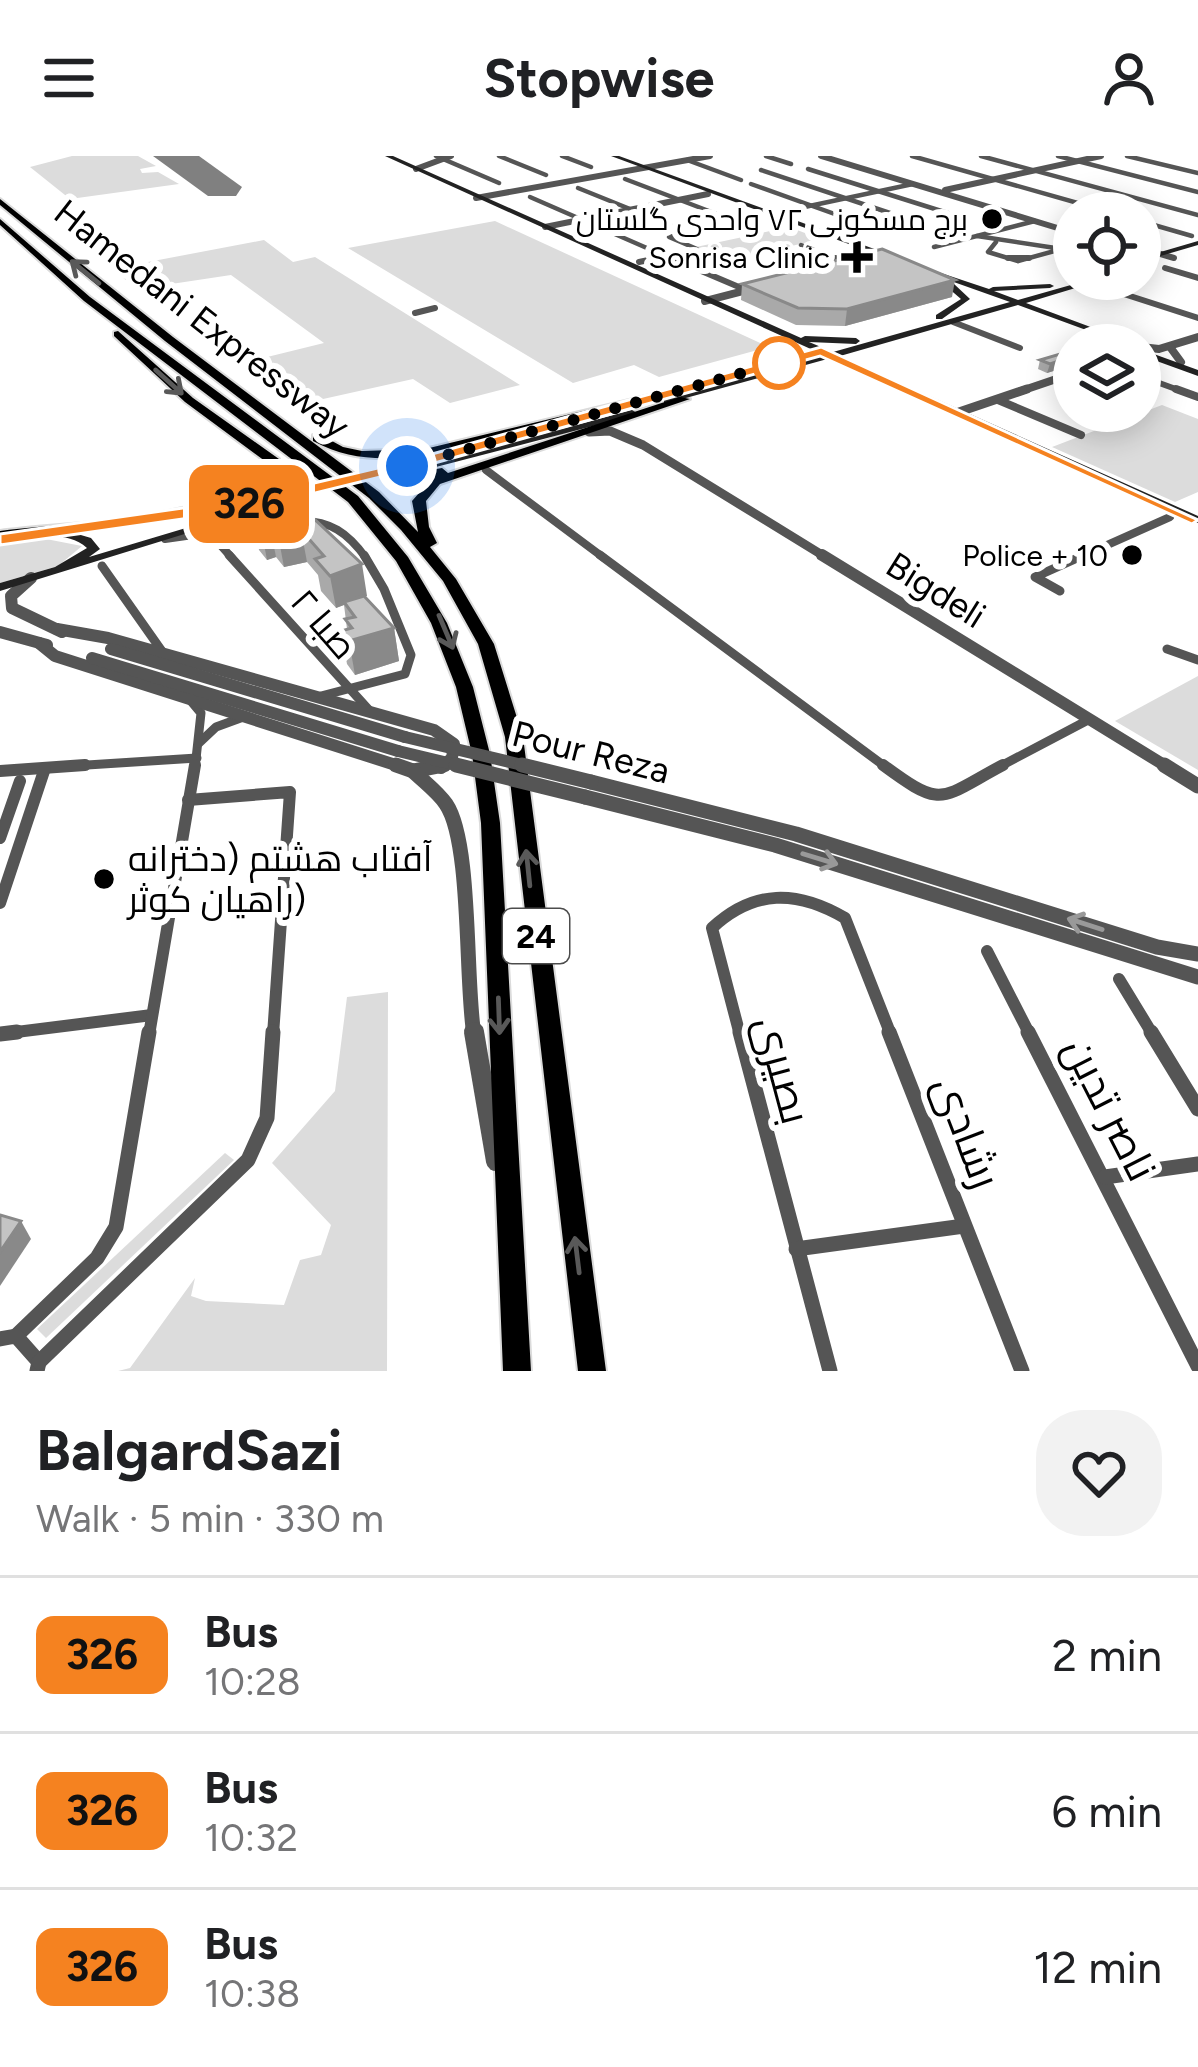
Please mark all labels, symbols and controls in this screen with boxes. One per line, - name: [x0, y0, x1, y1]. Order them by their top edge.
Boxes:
- icon: menu: [36, 45, 102, 111]
- icon: person: [1096, 45, 1162, 111]
- text: Stopwise: [484, 46, 714, 111]
- street label: Hamedani Expressway: [46, 191, 358, 448]
- map controls: [1053, 192, 1161, 432]
- button: locate: [1053, 192, 1161, 300]
- place label: برج مسکونی ۷۲ واحدی گلستان: [576, 201, 968, 240]
- marker: برج مسکونی ۷۲ واحدی گلستان: [979, 206, 1005, 232]
- place label: Sonrisa Clinic: [649, 239, 830, 276]
- marker: Sonrisa Clinic: [841, 241, 873, 273]
- one-way arrow: [70, 259, 102, 285]
- button: layers: [1053, 324, 1161, 432]
- unlabelled marker: [754, 338, 804, 388]
- one-way arrow: [154, 368, 184, 395]
- your location: [377, 436, 437, 496]
- line badge: 326: [180, 465, 318, 543]
- text: 326: [213, 478, 285, 529]
- place label: Police + 10: [962, 537, 1108, 574]
- marker: Police + 10: [1119, 542, 1145, 568]
- street label: Bigdeli: [879, 543, 993, 637]
- street label: صبا ۲: [282, 580, 366, 668]
- one-way arrow: [436, 614, 458, 650]
- street label: Pour Reza: [508, 712, 674, 792]
- place label: آفتاب هشتم (دخترانه راهیان کوثر): [126, 837, 433, 921]
- one-way arrow: [516, 849, 538, 888]
- one-way arrow: [800, 849, 838, 871]
- marker: آفتاب هشتم (دخترانه راهیان کوثر): [91, 866, 117, 892]
- road number: 24: [503, 909, 569, 963]
- one-way arrow: [1067, 911, 1105, 933]
- one-way arrow: [488, 996, 511, 1035]
- street label: بصیری: [744, 1010, 822, 1130]
- street label: ناصر تدین: [1052, 1029, 1168, 1189]
- street label: رشادی: [922, 1069, 1012, 1195]
- one-way arrow: [565, 1236, 588, 1275]
- button: heart: [1036, 1410, 1162, 1536]
- text: BalgardSazi: [36, 1416, 343, 1484]
- text: Walk · 5 min · 330 m: [36, 1495, 384, 1542]
- text: Bus: [204, 1604, 278, 1658]
- text: 2 min: [1052, 1628, 1162, 1682]
- text: 326: [66, 1629, 138, 1680]
- text: 10:28: [204, 1658, 301, 1705]
- text: Bus: [204, 1760, 278, 1814]
- text: 6 min: [1052, 1784, 1162, 1838]
- text: 326: [66, 1785, 138, 1836]
- text: 10:32: [204, 1814, 298, 1861]
- text: Bus: [204, 1916, 278, 1970]
- text: 12 min: [1033, 1940, 1162, 1994]
- text: 326: [66, 1941, 138, 1992]
- text: 10:38: [204, 1970, 300, 2017]

